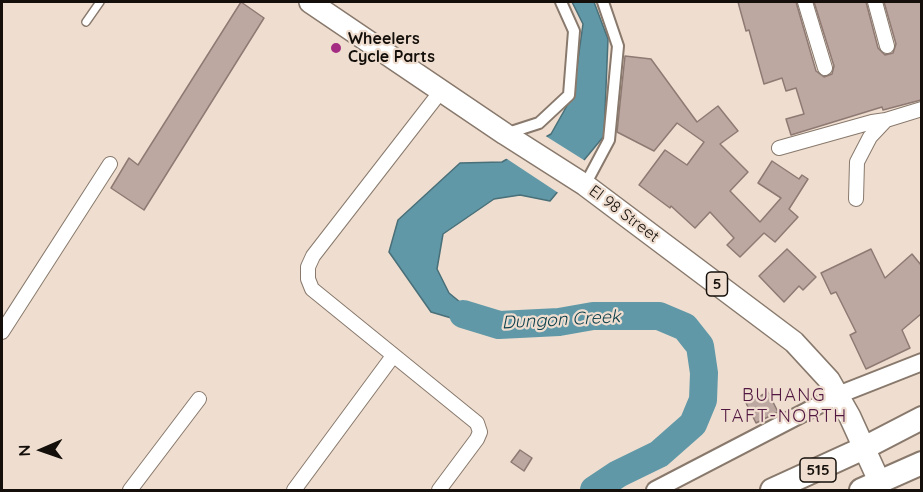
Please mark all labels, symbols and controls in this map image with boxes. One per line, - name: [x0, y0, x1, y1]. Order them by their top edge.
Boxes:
- place label: Wheelers Cycle Parts: [348, 29, 435, 67]
- marker: Wheelers Cycle Parts: [329, 41, 343, 55]
- street label: El 98 Street: [585, 181, 663, 247]
- road number: 5: [706, 272, 728, 296]
- water label: Dungon Creek: [501, 306, 621, 334]
- district label: BUHANG TAFT-NORTH: [720, 385, 848, 428]
- north arrow: [12, 420, 72, 480]
- text: N: [14, 444, 34, 457]
- road number: 515: [800, 458, 836, 482]

